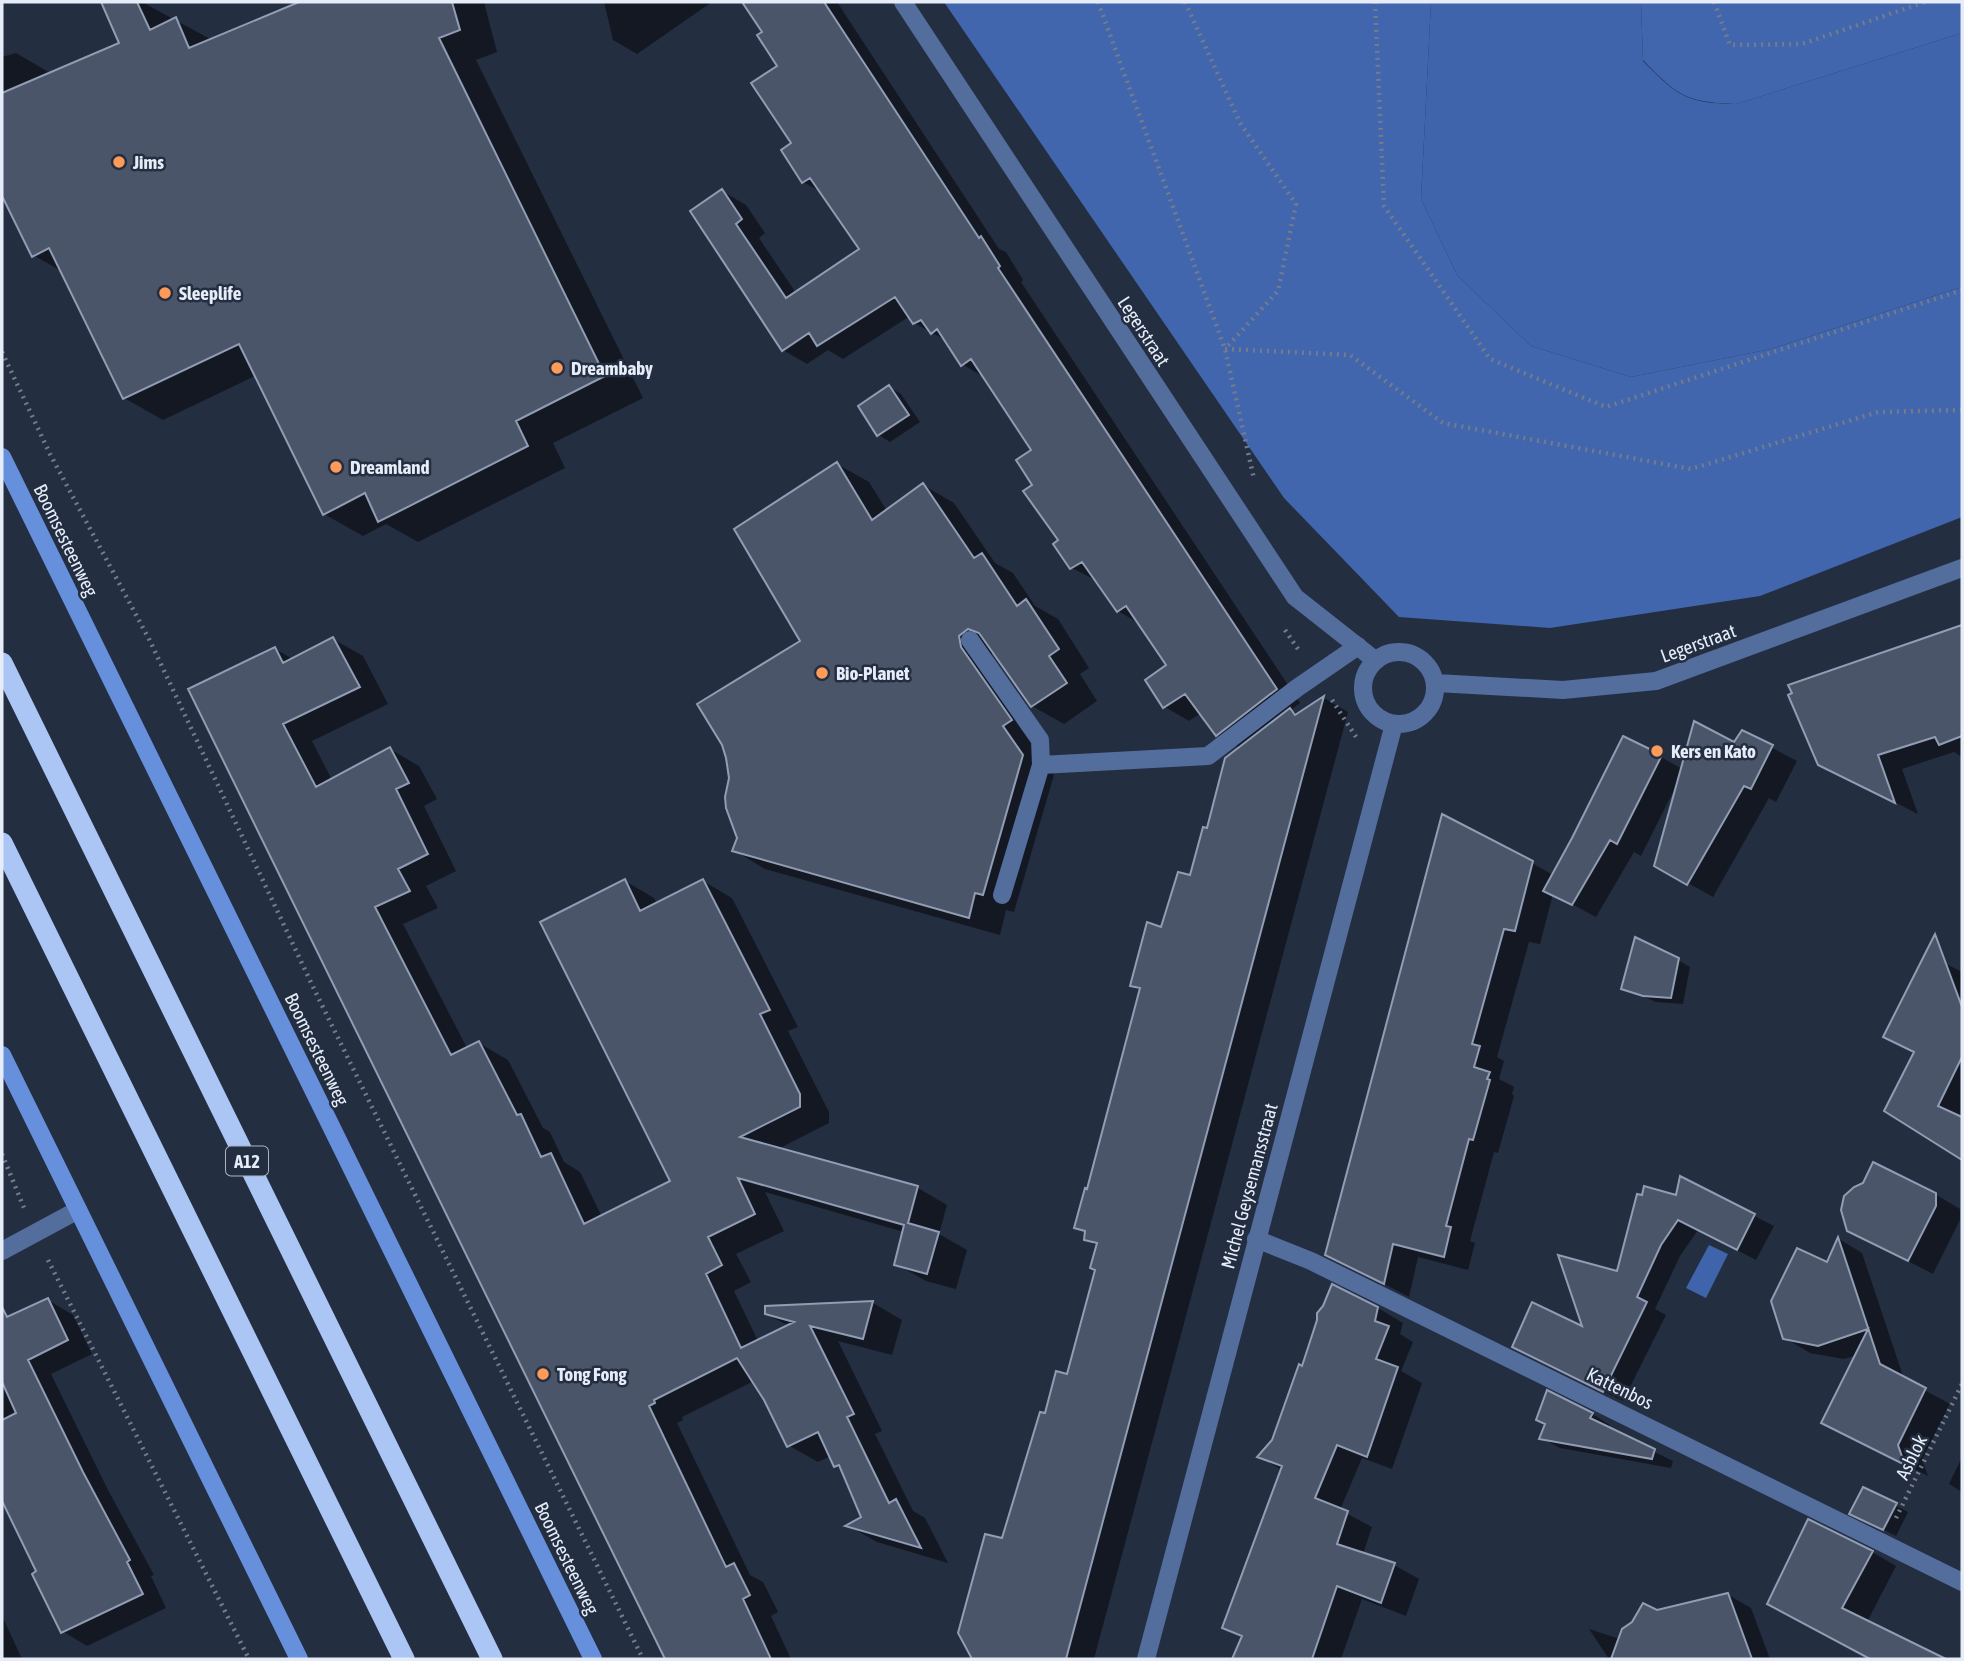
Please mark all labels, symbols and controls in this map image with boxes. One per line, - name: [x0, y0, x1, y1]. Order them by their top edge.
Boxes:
- place label: Jims: [132, 151, 164, 173]
- marker: Jims: [111, 154, 127, 170]
- place label: Sleeplife: [179, 282, 242, 304]
- marker: Sleeplife: [157, 285, 173, 301]
- street label: Legerstraat: [1113, 292, 1175, 370]
- place label: Dreambaby: [571, 357, 653, 379]
- marker: Dreambaby: [549, 360, 565, 376]
- place label: Dreamland: [350, 456, 429, 478]
- marker: Dreamland: [328, 459, 344, 475]
- street label: Boomsesteenweg: [29, 480, 103, 600]
- street label: Legerstraat: [1657, 619, 1739, 667]
- place label: Bio-Planet: [836, 662, 910, 684]
- marker: Bio-Planet: [814, 665, 830, 681]
- place label: Kers en Kato: [1671, 740, 1756, 762]
- marker: Kers en Kato: [1649, 743, 1665, 759]
- street label: Boomsesteenweg: [280, 989, 354, 1109]
- street label: Michel Geysemansstraat: [1216, 1101, 1282, 1271]
- road number: A12: [226, 1146, 268, 1176]
- place label: Tong Fong: [557, 1363, 628, 1385]
- street label: Kattenbos: [1583, 1363, 1657, 1414]
- marker: Tong Fong: [535, 1366, 551, 1382]
- street label: Asblok: [1891, 1430, 1932, 1483]
- street label: Boomsesteenweg: [530, 1498, 604, 1618]

